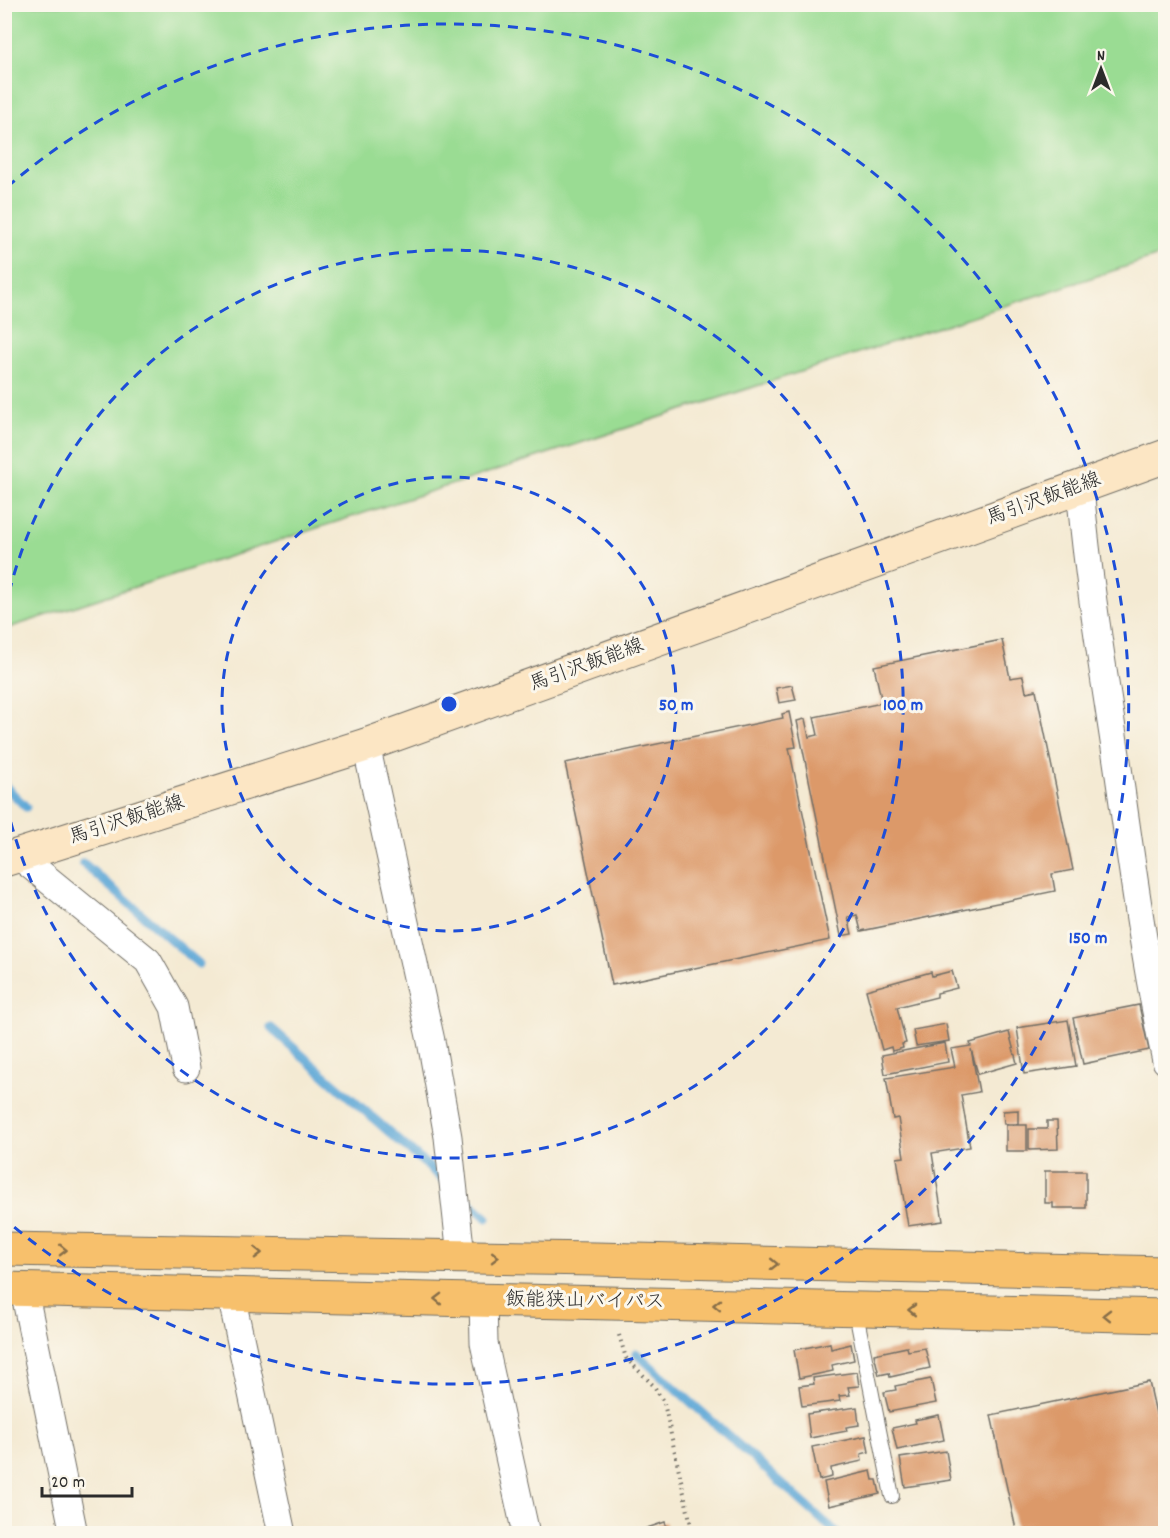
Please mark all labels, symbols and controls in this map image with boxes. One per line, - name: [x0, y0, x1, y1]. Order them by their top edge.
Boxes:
- north arrow: [1071, 39, 1131, 99]
- text: N: [1097, 45, 1105, 68]
- street label: 馬引沢飯能線: [983, 466, 1105, 534]
- street label: 馬引沢飯能線: [526, 632, 648, 700]
- centre of rings: [439, 694, 459, 714]
- text: 50 m: [659, 694, 693, 719]
- text: 100 m: [883, 694, 923, 719]
- street label: 馬引沢飯能線: [66, 789, 188, 853]
- text: 150 m: [1069, 927, 1107, 952]
- one-way arrow: [58, 1244, 67, 1256]
- one-way arrow: [253, 1247, 262, 1259]
- one-way arrow: [490, 1251, 499, 1263]
- one-way arrow: [769, 1257, 778, 1270]
- street label: 飯能狭山バイパス: [505, 1287, 665, 1317]
- one-way arrow: [434, 1293, 443, 1305]
- one-way arrow: [713, 1299, 722, 1312]
- one-way arrow: [908, 1303, 917, 1316]
- one-way arrow: [1103, 1308, 1112, 1321]
- scale bar: [42, 1460, 132, 1498]
- text: 20 m: [51, 1471, 85, 1496]

